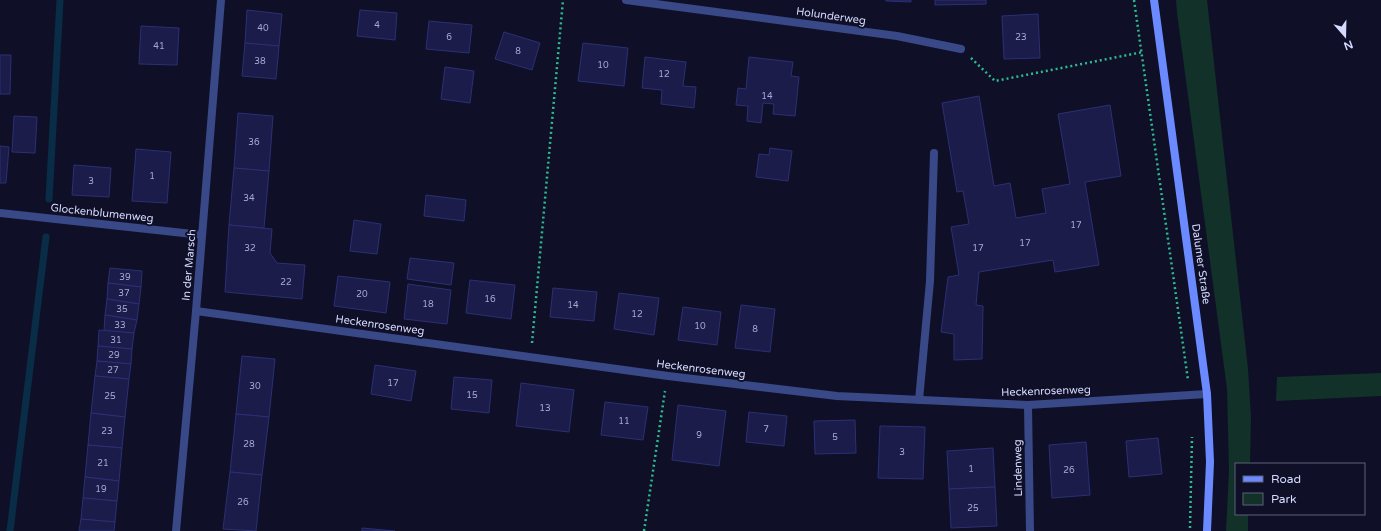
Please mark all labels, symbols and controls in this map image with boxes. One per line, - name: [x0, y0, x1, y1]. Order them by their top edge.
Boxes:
- street label: Holunderweg: [795, 5, 867, 27]
- north arrow: [1325, 16, 1365, 56]
- house number: 4: [374, 20, 380, 31]
- house number: 40: [257, 23, 269, 34]
- house number: 6: [446, 32, 452, 43]
- house number: 23: [1015, 32, 1027, 43]
- text: N: [1342, 37, 1355, 53]
- house number: 41: [153, 41, 165, 52]
- house number: 8: [515, 46, 521, 57]
- house number: 38: [254, 56, 266, 67]
- house number: 10: [597, 60, 609, 71]
- house number: 12: [658, 69, 670, 80]
- house number: 14: [761, 91, 773, 102]
- house number: 36: [248, 137, 260, 148]
- house number: 1: [149, 171, 155, 182]
- house number: 3: [88, 176, 94, 187]
- house number: 34: [243, 193, 255, 204]
- street label: Glockenblumenweg: [50, 201, 154, 225]
- house number: 17: [1070, 220, 1082, 231]
- street label: Dalumer Straße: [1189, 223, 1213, 305]
- street label: In der Marsch: [179, 229, 199, 301]
- house number: 17: [1019, 238, 1031, 249]
- house number: 32: [244, 243, 256, 254]
- house number: 17: [972, 243, 984, 254]
- house number: 39: [119, 272, 131, 283]
- house number: 22: [280, 277, 292, 288]
- house number: 37: [118, 288, 130, 299]
- house number: 20: [356, 289, 368, 300]
- house number: 16: [484, 294, 496, 305]
- house number: 18: [422, 299, 434, 310]
- house number: 14: [567, 300, 579, 311]
- house number: 35: [116, 304, 128, 315]
- house number: 12: [631, 309, 643, 320]
- street label: Heckenrosenweg: [335, 312, 425, 338]
- house number: 33: [114, 320, 126, 331]
- house number: 10: [694, 321, 706, 332]
- house number: 8: [752, 324, 758, 335]
- house number: 31: [110, 335, 122, 346]
- house number: 29: [108, 350, 120, 361]
- street label: Heckenrosenweg: [656, 357, 746, 381]
- house number: 27: [107, 365, 119, 376]
- house number: 17: [387, 378, 399, 389]
- house number: 30: [249, 381, 261, 392]
- street label: Heckenrosenweg: [1001, 383, 1091, 399]
- house number: 15: [466, 390, 478, 401]
- house number: 25: [104, 391, 116, 402]
- house number: 13: [539, 403, 551, 414]
- house number: 11: [618, 416, 630, 427]
- house number: 7: [763, 424, 769, 435]
- house number: 23: [101, 426, 113, 437]
- house number: 9: [696, 430, 702, 441]
- house number: 5: [832, 432, 838, 443]
- house number: 28: [243, 439, 255, 450]
- street label: Lindenweg: [1011, 439, 1025, 497]
- house number: 3: [899, 447, 905, 458]
- house number: 21: [97, 458, 109, 469]
- legend: [1235, 463, 1365, 515]
- house number: 1: [968, 464, 974, 475]
- house number: 26: [1063, 465, 1075, 476]
- text: Road: [1271, 472, 1301, 486]
- house number: 19: [95, 484, 107, 495]
- text: Park: [1271, 492, 1297, 506]
- house number: 26: [237, 497, 249, 508]
- house number: 25: [967, 503, 979, 514]

